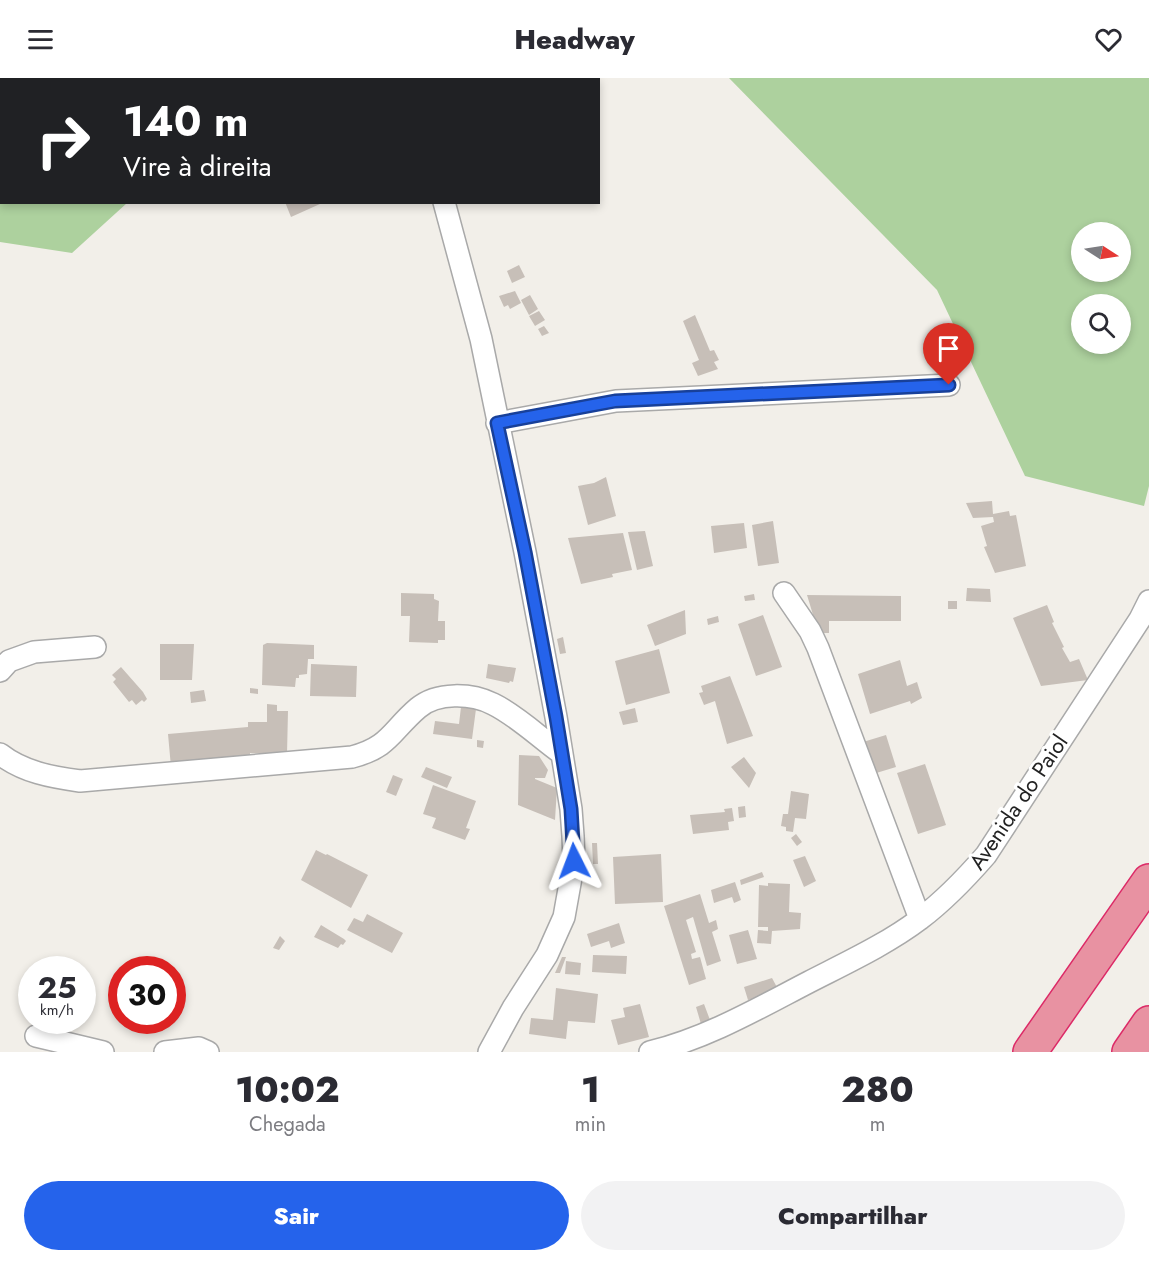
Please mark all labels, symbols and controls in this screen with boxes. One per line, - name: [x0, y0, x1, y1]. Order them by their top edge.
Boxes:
- text: Headway: [514, 20, 635, 59]
- icon: menu: [24, 23, 57, 56]
- icon: heart: [1092, 23, 1125, 56]
- text: 140 m: [123, 91, 249, 152]
- icon: right: [24, 102, 102, 180]
- text: Vire à direita: [123, 147, 272, 186]
- north arrow: [1071, 222, 1131, 282]
- map controls: [1071, 222, 1131, 354]
- button: search: [1071, 294, 1131, 354]
- pin: [923, 323, 974, 385]
- icon: arrive: [932, 332, 965, 365]
- street label: Avenida do Paiol: [961, 728, 1075, 876]
- position arrow: [542, 829, 606, 893]
- speed limit sign: 30: [108, 956, 186, 1034]
- text: 25: [37, 966, 77, 1009]
- text: km/h: [40, 999, 74, 1021]
- text: 10:02: [235, 1063, 340, 1115]
- text: 1: [581, 1063, 600, 1115]
- text: 280: [841, 1063, 914, 1115]
- text: Chegada: [249, 1110, 326, 1139]
- text: min: [575, 1110, 606, 1139]
- text: m: [870, 1110, 885, 1139]
- button: Sair: [24, 1181, 569, 1250]
- button: Compartilhar: [581, 1181, 1125, 1250]

